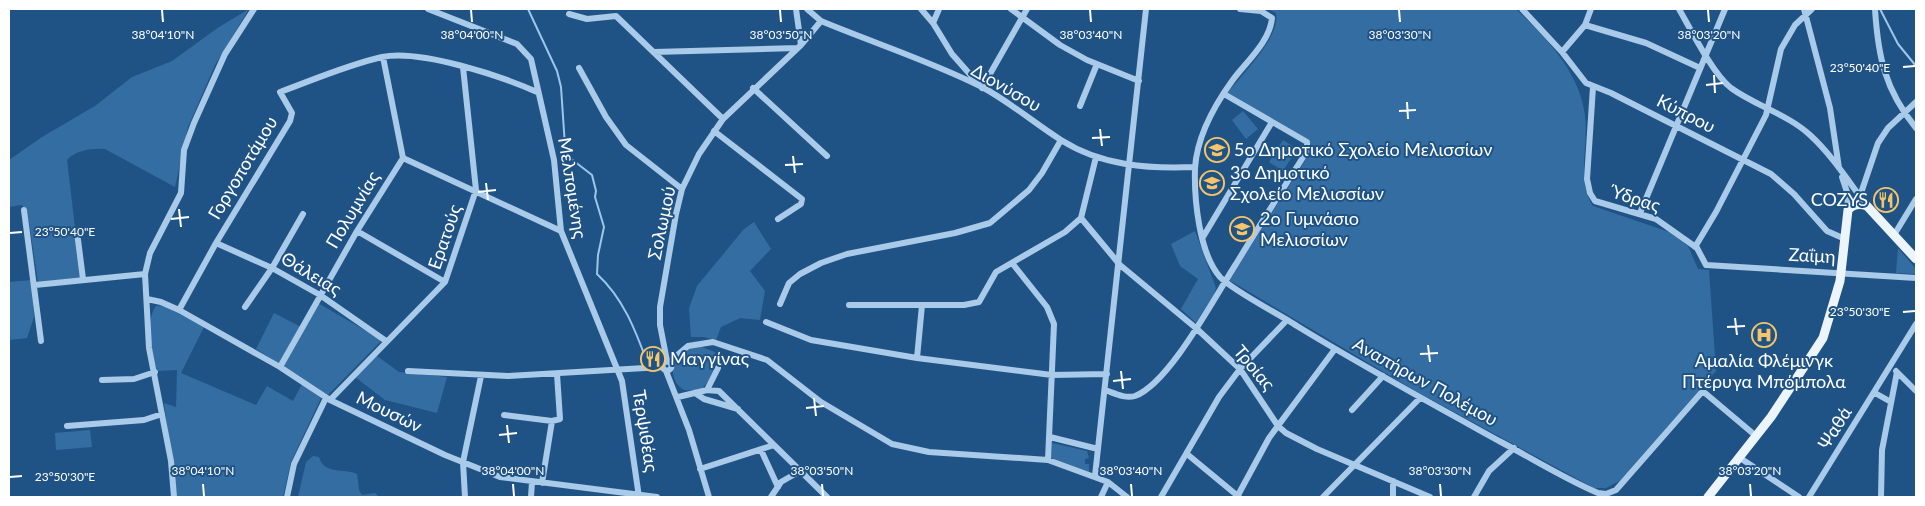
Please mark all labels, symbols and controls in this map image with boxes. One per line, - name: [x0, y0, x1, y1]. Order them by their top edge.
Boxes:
- text: 38°04'10"N: [132, 27, 194, 42]
- text: 38°04'00"N: [441, 27, 503, 42]
- text: 38°03'50"N: [750, 27, 812, 42]
- text: 38°03'40"N: [1060, 27, 1122, 42]
- text: 38°03'30"N: [1369, 27, 1431, 42]
- text: 38°03'20"N: [1678, 27, 1740, 42]
- street label: Διονύσου: [968, 58, 1045, 116]
- text: 23°50'40"E: [1830, 60, 1890, 75]
- street label: Κύπρου: [1654, 89, 1719, 137]
- street label: Γοργοποτάμου: [203, 112, 282, 223]
- street label: Μελπομένης: [554, 136, 592, 241]
- school or university icon: 5ο Δημοτικό Σχολείο Μελισσίων: [1204, 137, 1230, 163]
- place label: 5ο Δημοτικό Σχολείο Μελισσίων: [1234, 138, 1492, 160]
- place label: 3ο Δημοτικό Σχολείο Μελισσίων: [1230, 161, 1384, 204]
- street label: Πολυμνίας: [321, 166, 384, 252]
- school or university icon: 3ο Δημοτικό Σχολείο Μελισσίων: [1199, 170, 1225, 196]
- street label: Ύδρας: [1607, 179, 1664, 216]
- street label: Σολωμού: [643, 184, 680, 261]
- restaurant icon: COZYS: [1873, 187, 1899, 213]
- place label: COZYS: [1811, 188, 1868, 210]
- street label: Ερατούς: [423, 201, 466, 272]
- place label: 2ο Γυμνάσιο Μελισσίων: [1260, 207, 1359, 250]
- school or university icon: 2ο Γυμνάσιο Μελισσίων: [1229, 216, 1255, 242]
- text: 23°50'40"E: [35, 224, 95, 239]
- street label: Ζαΐμη: [1788, 243, 1836, 267]
- street label: Θάλειας: [277, 247, 346, 300]
- text: 23°50'30"E: [1830, 304, 1890, 319]
- hospital icon: Αμαλία Φλέμινγκ Πτέρυγα Μπόμπολα: [1751, 322, 1777, 348]
- street label: Αναπήρων Πολέμου: [1349, 332, 1502, 430]
- street label: Τροίας: [1229, 340, 1280, 395]
- restaurant icon: Μαγγίνας: [640, 346, 666, 372]
- place label: Μαγγίνας: [670, 347, 750, 369]
- place label: Αμαλία Φλέμινγκ Πτέρυγα Μπόμπολα: [1682, 349, 1846, 392]
- street label: Μουσών: [353, 386, 426, 436]
- street label: Τερψιθέας: [629, 388, 663, 474]
- street label: Ψαθά: [1813, 402, 1856, 453]
- text: 38°04'10"N: [172, 463, 234, 478]
- text: 38°04'00"N: [482, 463, 544, 478]
- text: 38°03'50"N: [791, 463, 853, 478]
- text: 38°03'40"N: [1100, 463, 1162, 478]
- text: 38°03'30"N: [1409, 463, 1471, 478]
- text: 38°03'20"N: [1719, 463, 1781, 478]
- text: 23°50'30"E: [35, 469, 95, 484]

